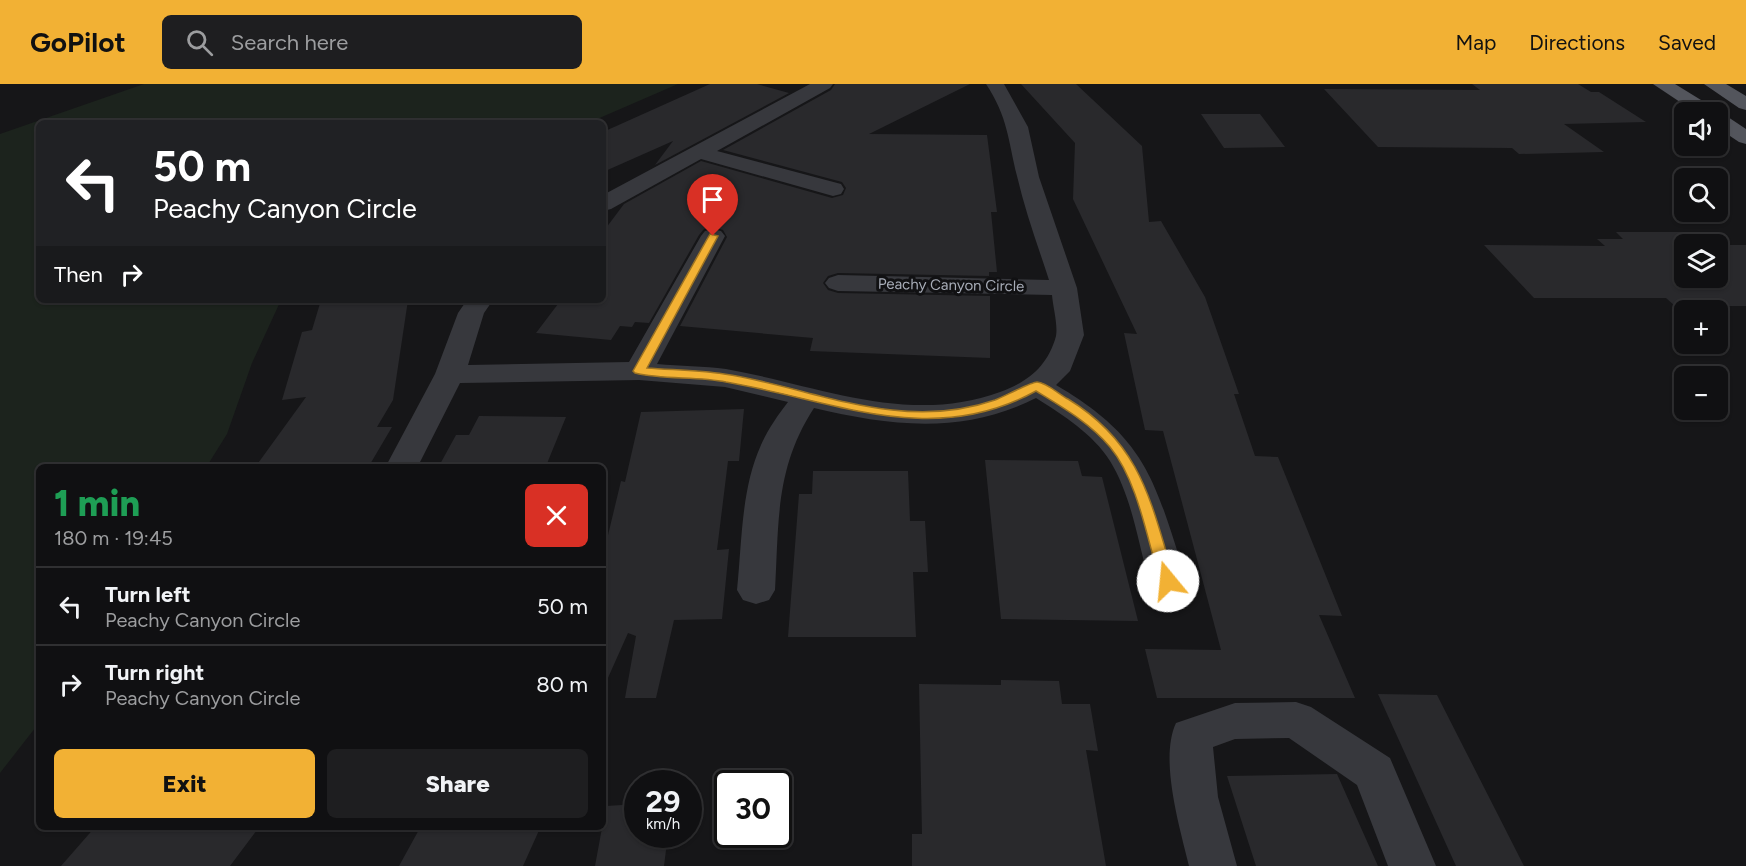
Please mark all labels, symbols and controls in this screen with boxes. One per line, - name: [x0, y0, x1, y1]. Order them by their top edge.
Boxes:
- search box: [162, 15, 582, 69]
- text: GoPilot: [30, 25, 126, 59]
- icon: search: [183, 26, 216, 59]
- text: Search here: [231, 29, 348, 56]
- text: Map: [1455, 30, 1496, 55]
- text: Directions: [1529, 30, 1625, 55]
- text: Saved: [1658, 30, 1716, 55]
- map controls: [1674, 102, 1728, 420]
- button: sound: [1674, 102, 1728, 156]
- text: 50 m: [153, 141, 251, 192]
- icon: left: [54, 144, 132, 222]
- button: search: [1674, 168, 1728, 222]
- pin: [687, 174, 738, 236]
- icon: arrive: [696, 183, 729, 216]
- text: Peachy Canyon Circle: [153, 192, 417, 225]
- button: layers: [1674, 234, 1728, 288]
- icon: right: [115, 258, 148, 291]
- text: Then: [54, 261, 103, 288]
- street label: Peachy Canyon Circle: [878, 275, 1024, 295]
- button: +: [1674, 300, 1728, 354]
- button: −: [1674, 366, 1728, 420]
- text: 1 min: [54, 482, 140, 525]
- button: close: [525, 484, 588, 547]
- text: 180 m · 19:45: [54, 526, 173, 550]
- position arrow: [1136, 549, 1200, 613]
- text: Turn left: [105, 581, 191, 608]
- icon: left: [54, 590, 87, 623]
- text: 50 m: [537, 593, 588, 620]
- text: Peachy Canyon Circle: [105, 608, 300, 632]
- text: Turn right: [105, 659, 204, 686]
- icon: right: [54, 668, 87, 701]
- text: 80 m: [536, 671, 588, 698]
- text: Peachy Canyon Circle: [105, 686, 300, 710]
- button: Exit: [54, 749, 315, 818]
- button: Share: [327, 749, 588, 818]
- speed limit sign: 30: [714, 770, 792, 848]
- text: 29: [646, 783, 680, 820]
- text: km/h: [646, 815, 680, 833]

